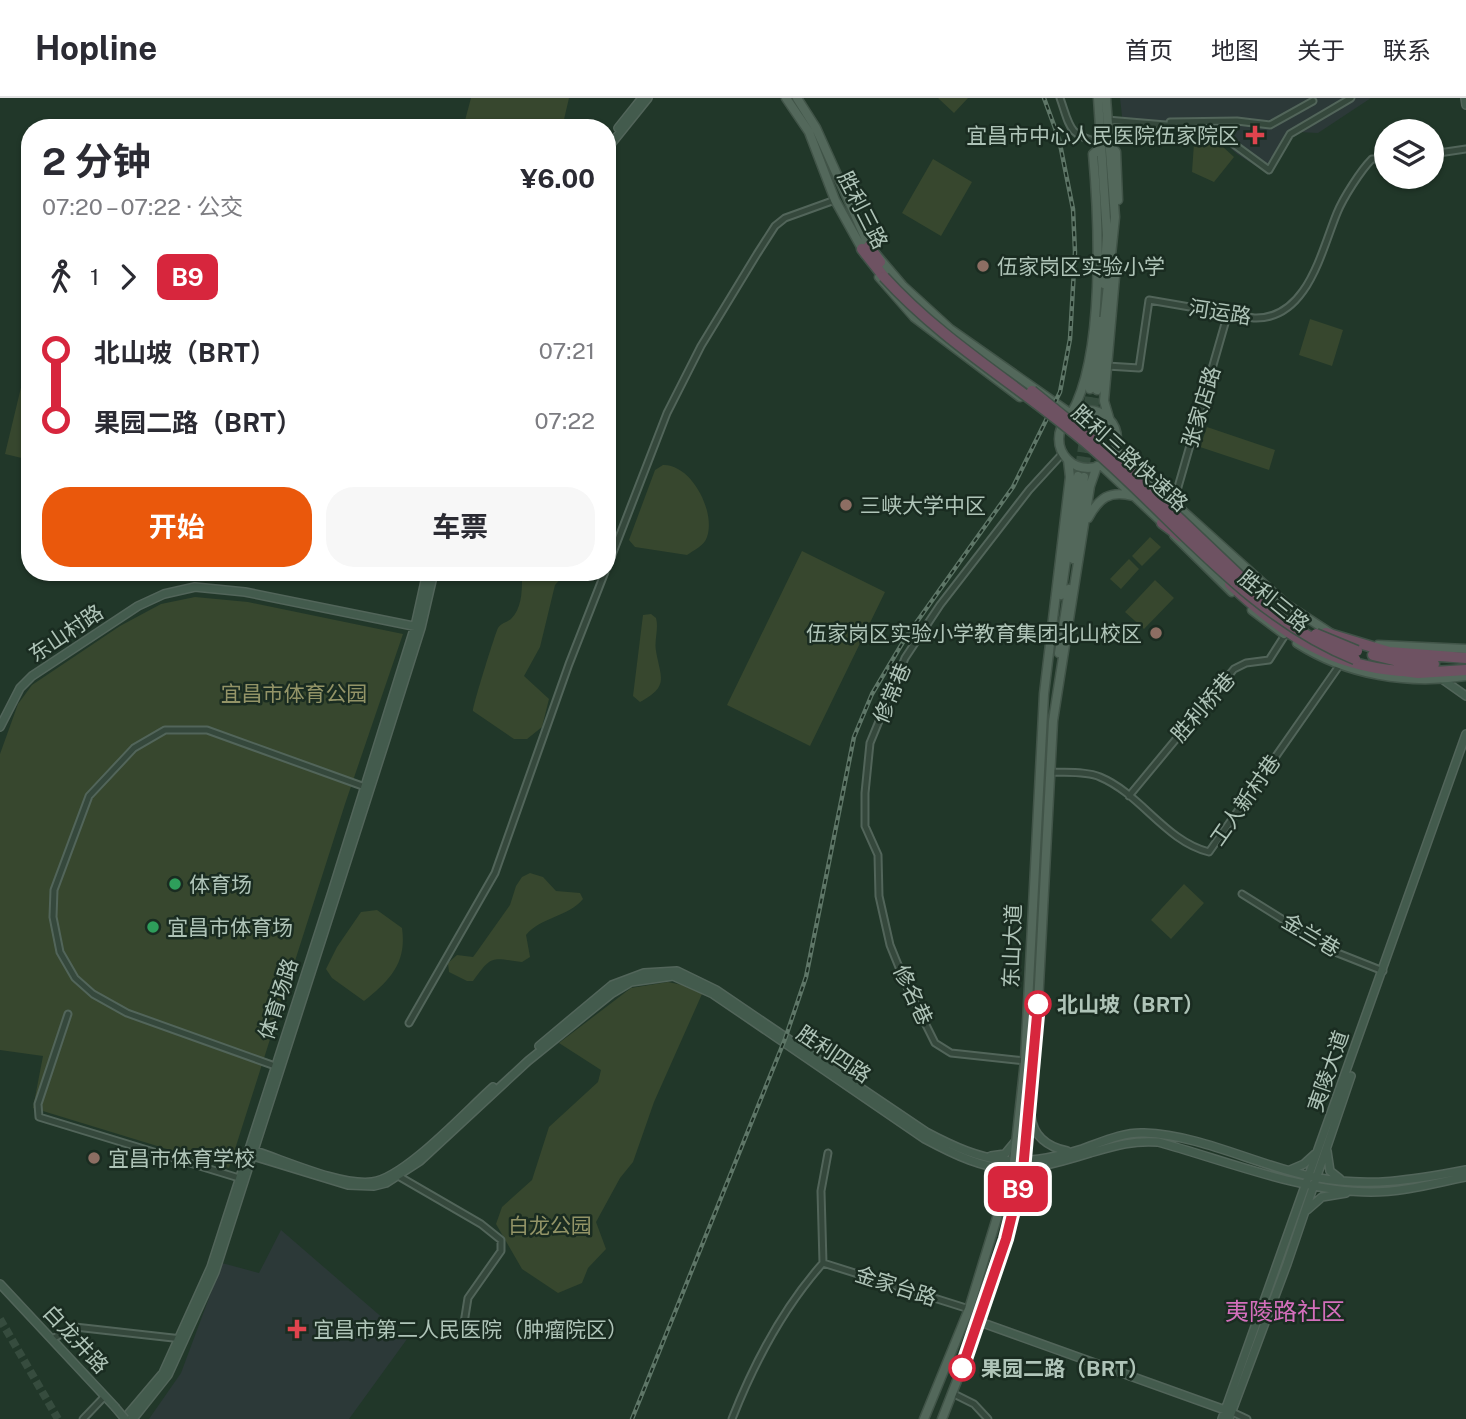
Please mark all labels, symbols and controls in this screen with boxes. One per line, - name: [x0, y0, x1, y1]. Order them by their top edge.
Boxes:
- text: Hopline: [35, 29, 157, 67]
- text: 首页: [1125, 36, 1173, 64]
- text: 地图: [1211, 36, 1259, 64]
- text: 关于: [1297, 36, 1345, 64]
- text: 联系: [1383, 36, 1431, 64]
- map controls: [1374, 119, 1444, 189]
- button: layers: [1374, 119, 1444, 189]
- place label: 宜昌市中心人民医院伍家院区: [966, 123, 1239, 148]
- marker: 宜昌市中心人民医院伍家院区: [1245, 125, 1265, 145]
- text: 2 分钟: [42, 139, 151, 184]
- text: ¥6.00: [520, 163, 595, 194]
- street label: 胜利三路: [833, 167, 893, 253]
- text: 07:20 – 07:22 · 公交: [42, 193, 243, 220]
- place label: 伍家岗区实验小学: [997, 254, 1165, 279]
- icon: walk: [42, 258, 80, 296]
- icon: forward: [109, 258, 147, 296]
- marker: 伍家岗区实验小学: [975, 258, 991, 274]
- text: 1: [90, 263, 99, 290]
- text: B9: [171, 263, 204, 291]
- street label: 河运路: [1187, 295, 1253, 329]
- text: 北山坡（BRT）: [94, 337, 276, 368]
- text: 07:21: [539, 337, 595, 364]
- street label: 张家店路: [1177, 363, 1225, 451]
- street label: 胜利三路快速路: [1067, 400, 1193, 516]
- text: 果园二路（BRT）: [94, 407, 302, 438]
- text: 07:22: [534, 407, 595, 434]
- button: 开始: [42, 487, 312, 567]
- button: 车票: [326, 487, 595, 567]
- place label: 三峡大学中区: [860, 493, 986, 518]
- marker: 三峡大学中区: [838, 497, 854, 513]
- street label: 胜利三路: [1233, 565, 1315, 637]
- street label: 东山村路: [24, 599, 108, 667]
- place label: 伍家岗区实验小学教育集团北山校区: [806, 621, 1142, 646]
- marker: 伍家岗区实验小学教育集团北山校区: [1148, 625, 1164, 641]
- street label: 修常巷: [868, 659, 916, 727]
- street label: 胜利桥巷: [1166, 667, 1240, 747]
- park label: 宜昌市体育公园: [221, 681, 368, 706]
- street label: 工人新村巷: [1205, 750, 1285, 850]
- place label: 体育场: [189, 872, 252, 897]
- marker: 体育场: [167, 876, 183, 892]
- street label: 东山大道: [998, 904, 1026, 988]
- street label: 金兰巷: [1278, 908, 1344, 962]
- place label: 宜昌市体育场: [167, 915, 293, 940]
- marker: 宜昌市体育场: [145, 919, 161, 935]
- street label: 体育场路: [253, 955, 303, 1043]
- street label: 修名巷: [888, 961, 938, 1029]
- marker: 北山坡（BRT）: [1025, 991, 1051, 1017]
- place label: 北山坡（BRT）: [1057, 992, 1204, 1017]
- street label: 胜利四路: [792, 1020, 876, 1088]
- street label: 夷陵大道: [1303, 1027, 1353, 1115]
- place label: 宜昌市体育学校: [108, 1146, 255, 1171]
- marker: 宜昌市体育学校: [86, 1150, 102, 1166]
- line badge: B9: [986, 1166, 1050, 1212]
- text: B9: [1002, 1175, 1034, 1203]
- park label: 白龙公园: [508, 1213, 592, 1238]
- street label: 金家台路: [852, 1261, 940, 1311]
- district label: 夷陵路社区: [1225, 1297, 1345, 1325]
- street label: 白龙井路: [38, 1300, 114, 1378]
- place label: 宜昌市第二人民医院（肿瘤院区）: [313, 1317, 628, 1342]
- marker: 宜昌市第二人民医院（肿瘤院区）: [287, 1319, 307, 1339]
- marker: 果园二路（BRT）: [949, 1355, 975, 1381]
- place label: 果园二路（BRT）: [981, 1356, 1149, 1381]

